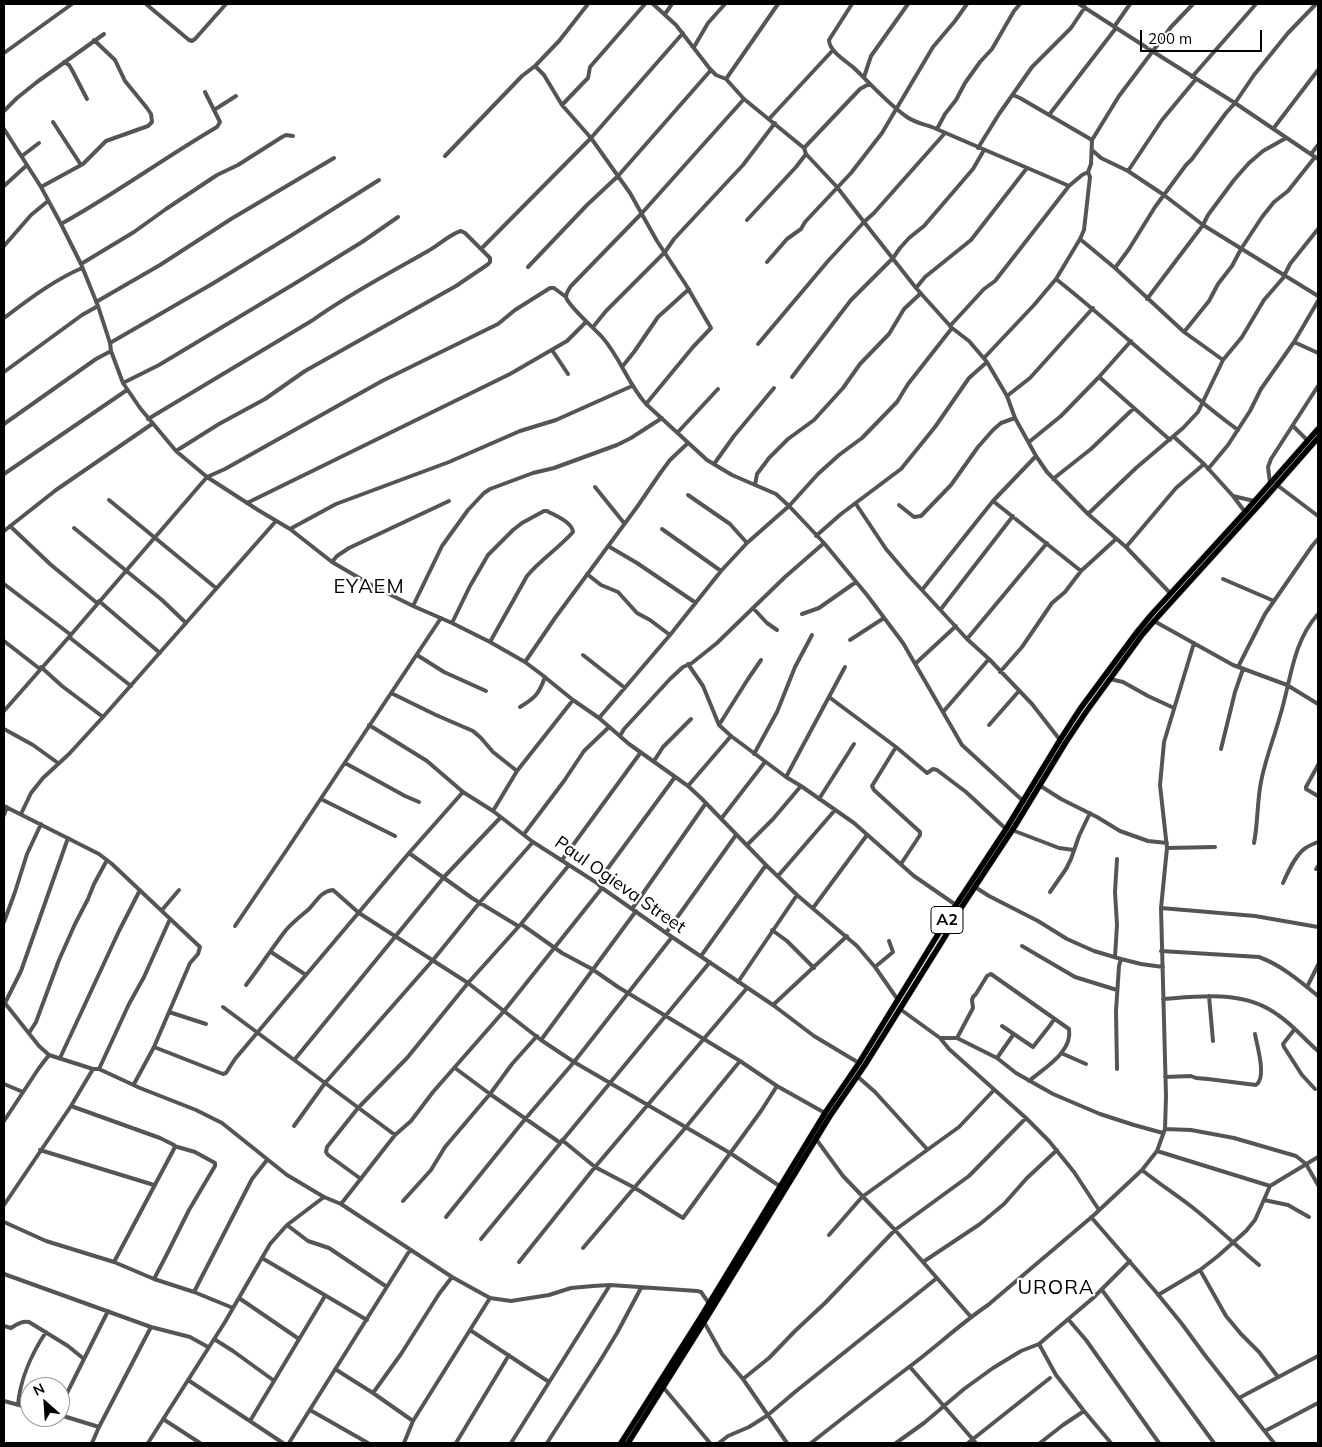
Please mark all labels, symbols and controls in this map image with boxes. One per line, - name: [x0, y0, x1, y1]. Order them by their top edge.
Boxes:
- scale bar: [1142, 20, 1264, 52]
- text: 200 m: [1148, 29, 1192, 48]
- district label: EYAEM: [333, 575, 405, 599]
- street label: Paul Ogieva Street: [550, 832, 690, 938]
- road number: A2: [931, 906, 963, 934]
- district label: URORA: [1017, 1276, 1095, 1300]
- north arrow: [20, 1377, 70, 1427]
- text: N: [30, 1379, 48, 1400]

